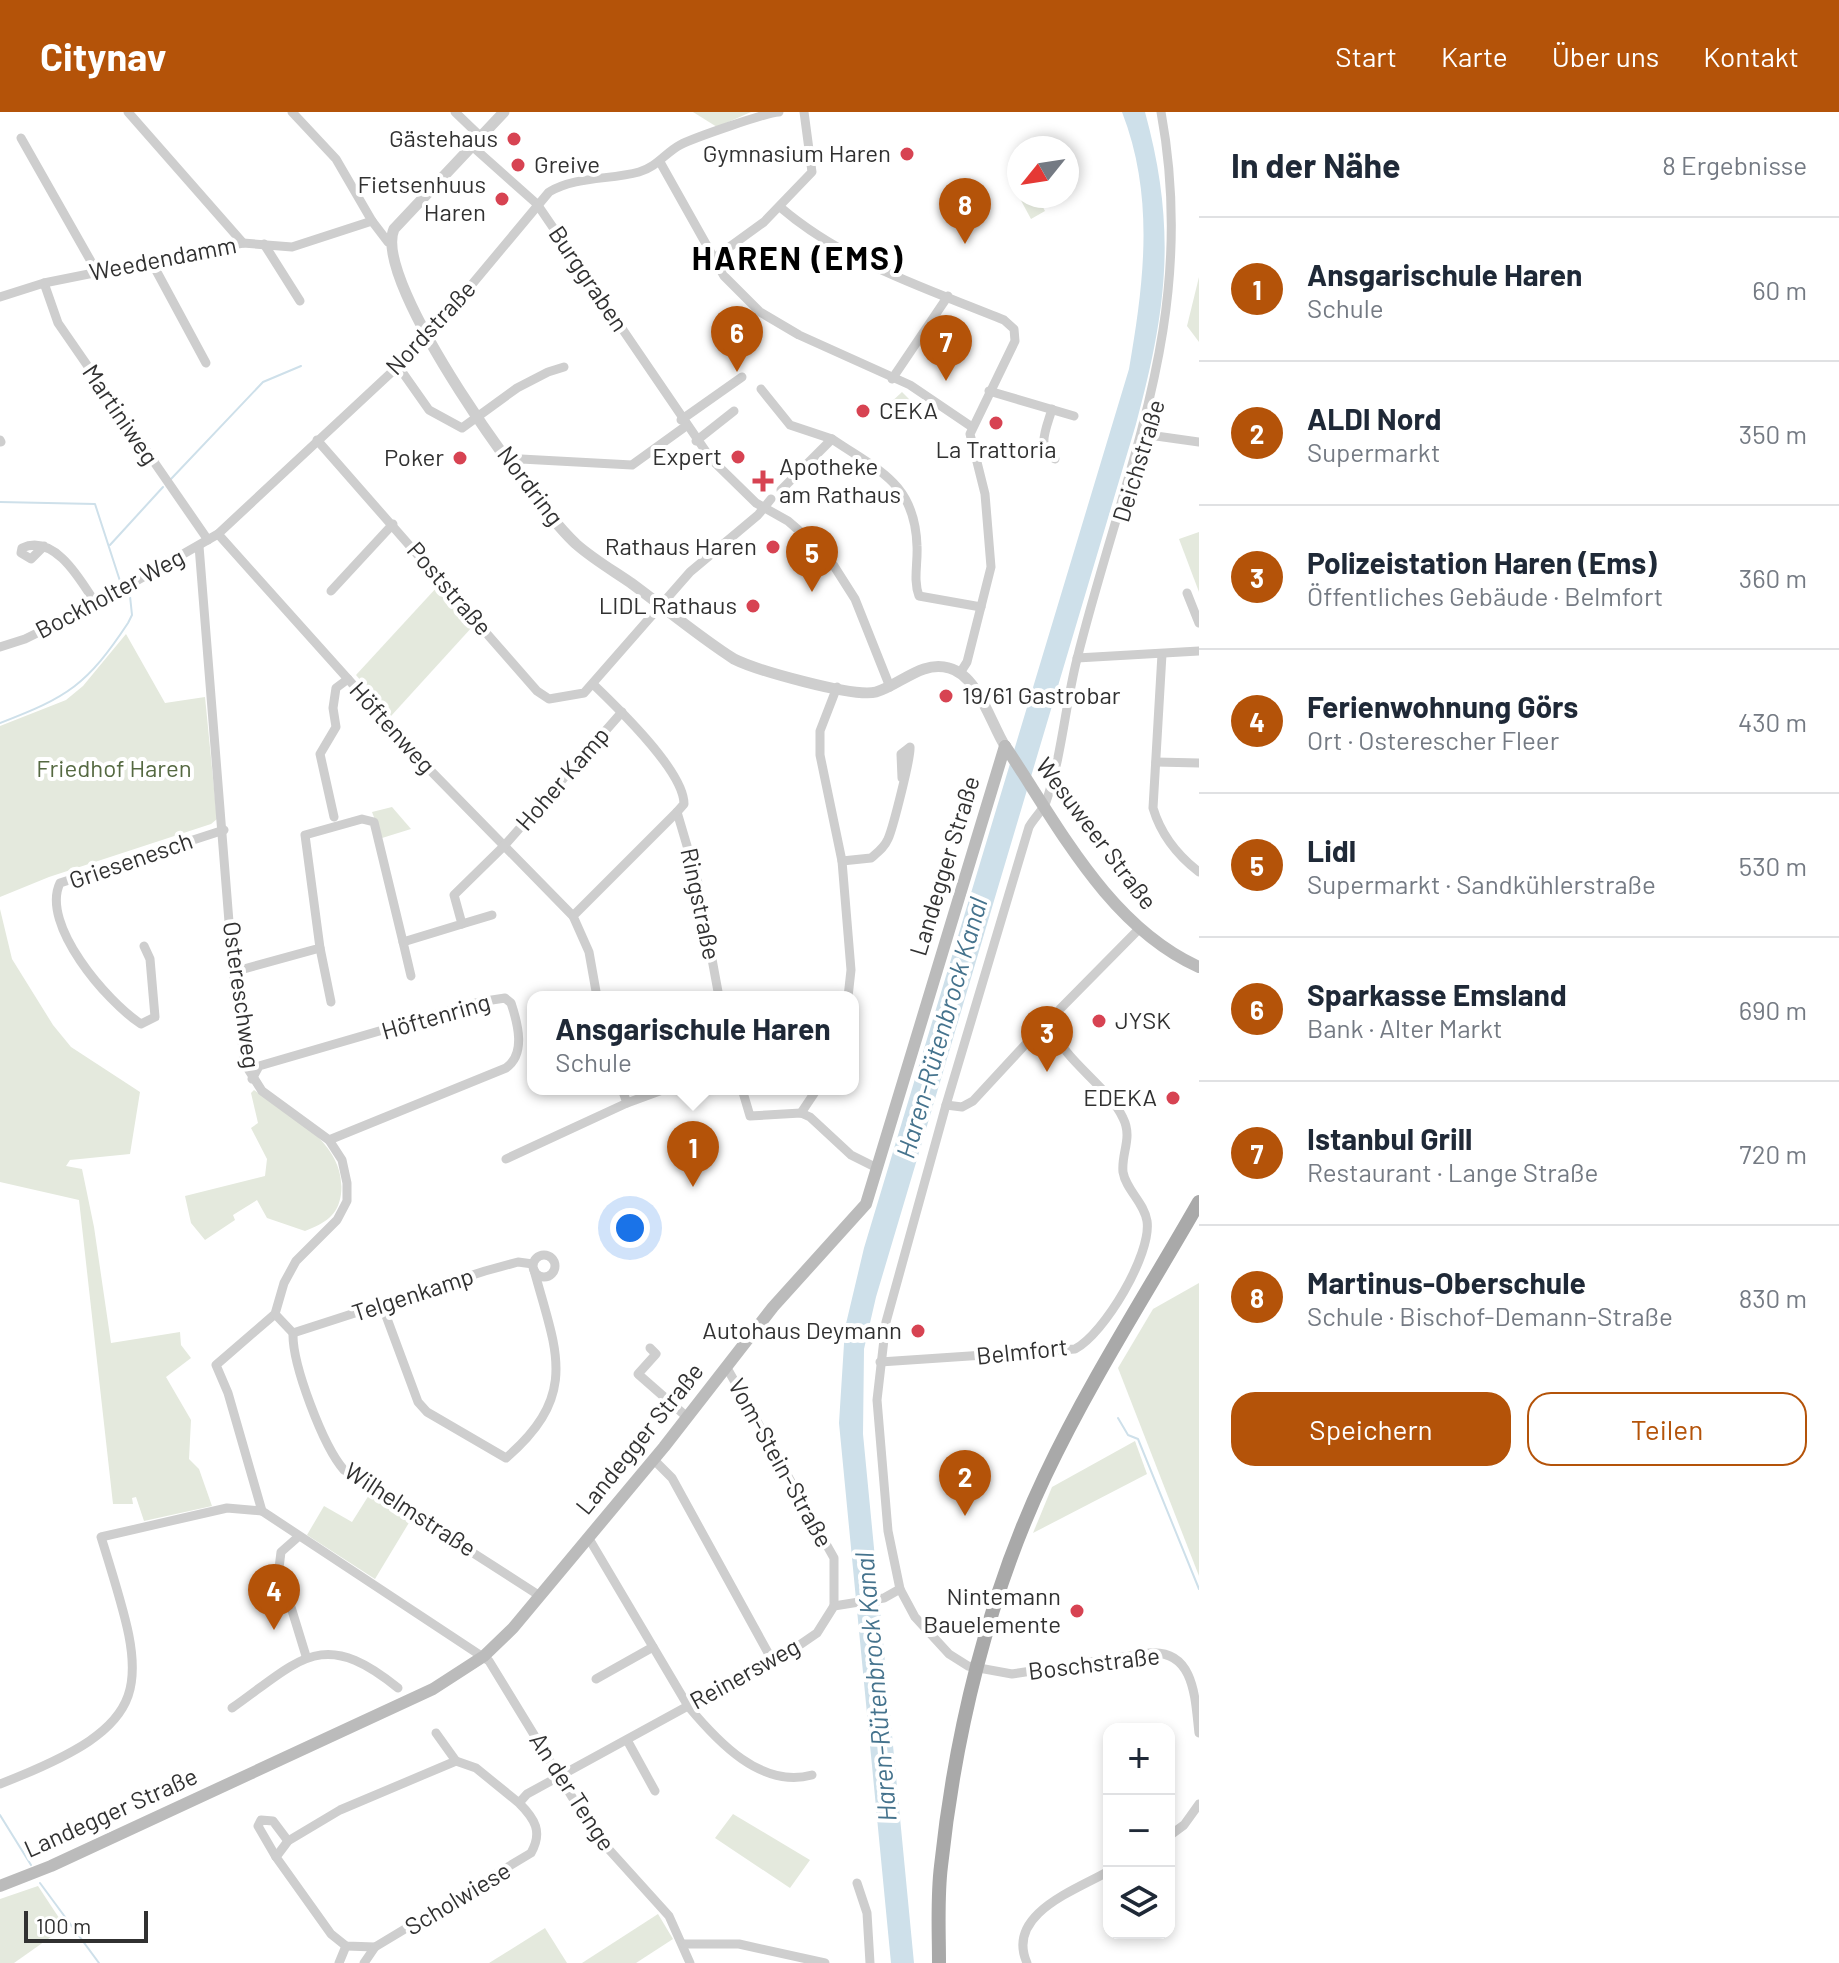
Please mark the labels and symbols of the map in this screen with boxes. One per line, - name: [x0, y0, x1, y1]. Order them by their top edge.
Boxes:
- place label: Gästehaus: [389, 123, 498, 152]
- marker: Gästehaus: [505, 130, 523, 148]
- north arrow: [1007, 136, 1079, 208]
- place label: Gymnasium Haren: [703, 138, 891, 167]
- marker: Gymnasium Haren: [898, 145, 916, 163]
- place label: Greive: [534, 149, 600, 178]
- marker: Greive: [509, 156, 527, 174]
- place label: Fietsenhuus Haren: [357, 169, 486, 226]
- pin: 8: [939, 178, 991, 244]
- marker: Fietsenhuus Haren: [493, 190, 511, 208]
- street label: Burggraben: [543, 220, 635, 337]
- street label: Weedendamm: [87, 229, 239, 286]
- district label: HAREN (EMS): [692, 238, 904, 276]
- street label: Nordstraße: [379, 274, 481, 380]
- pin: 6: [711, 306, 763, 372]
- pin: 7: [920, 315, 972, 381]
- street label: Martiniweg: [77, 358, 165, 470]
- place label: CEKA: [879, 395, 938, 424]
- street label: Deichstraße: [1105, 396, 1170, 525]
- marker: CEKA: [854, 402, 872, 420]
- marker: La Trattoria: [987, 414, 1005, 432]
- place label: La Trattoria: [935, 434, 1057, 463]
- street label: Nordring: [492, 440, 570, 530]
- place label: Expert: [652, 441, 722, 470]
- place label: Poker: [384, 442, 444, 471]
- marker: Expert: [729, 448, 747, 466]
- marker: Poker: [451, 449, 469, 467]
- place label: Apotheke am Rathaus: [779, 451, 901, 508]
- marker: Apotheke am Rathaus: [754, 472, 772, 490]
- pin: 5: [786, 526, 838, 592]
- place label: Rathaus Haren: [605, 531, 757, 560]
- street label: Poststraße: [402, 535, 499, 641]
- marker: Rathaus Haren: [764, 538, 782, 556]
- street label: Bockholter Weg: [30, 541, 189, 644]
- place label: LIDL Rathaus: [599, 590, 737, 619]
- marker: LIDL Rathaus: [744, 597, 762, 615]
- street label: Höftenweg: [344, 675, 442, 779]
- place label: 19/61 Gastrobar: [962, 680, 1121, 709]
- marker: 19/61 Gastrobar: [937, 687, 955, 705]
- street label: Hoher Kamp: [509, 720, 615, 836]
- street label: Wesuweer Straße: [1031, 751, 1164, 915]
- park label: Friedhof Haren: [36, 753, 192, 782]
- street label: Landegger Straße: [902, 772, 985, 959]
- street label: Griesenesch: [65, 825, 196, 894]
- street label: Ringstraße: [675, 845, 727, 962]
- water label: Haren-Rütenbrock Kanal: [888, 893, 993, 1162]
- street label: Ostereschweg: [218, 919, 267, 1070]
- street label: Höftenring: [378, 986, 493, 1045]
- place label: JYSK: [1115, 1005, 1171, 1034]
- pin: 3: [1021, 1006, 1073, 1072]
- marker: JYSK: [1090, 1012, 1108, 1030]
- place label: EDEKA: [1083, 1082, 1157, 1111]
- marker: EDEKA: [1164, 1089, 1182, 1107]
- pin: 1: [667, 1121, 719, 1187]
- your location: [610, 1208, 650, 1248]
- street label: Telgenkamp: [348, 1260, 477, 1327]
- place label: Autohaus Deymann: [702, 1315, 902, 1344]
- marker: Autohaus Deymann: [909, 1322, 927, 1340]
- street label: Belmfort: [975, 1331, 1069, 1370]
- street label: Landegger Straße: [569, 1356, 709, 1520]
- street label: Vom-Stein-Straße: [723, 1373, 840, 1552]
- pin: 2: [939, 1450, 991, 1516]
- street label: Wilhelmstraße: [340, 1455, 482, 1562]
- water label: Haren-Rütenbrock Kanal: [847, 1551, 902, 1823]
- pin: 4: [248, 1564, 300, 1630]
- place label: Nintemann Bauelemente: [923, 1581, 1061, 1638]
- marker: Nintemann Bauelemente: [1068, 1602, 1086, 1620]
- street label: Reinersweg: [684, 1631, 804, 1715]
- street label: Boschstraße: [1026, 1640, 1161, 1685]
- street label: An der Tenge: [524, 1727, 622, 1856]
- street label: Landegger Straße: [19, 1760, 201, 1863]
- street label: Scholwiese: [399, 1855, 515, 1941]
- scale bar: [24, 1907, 148, 1943]

